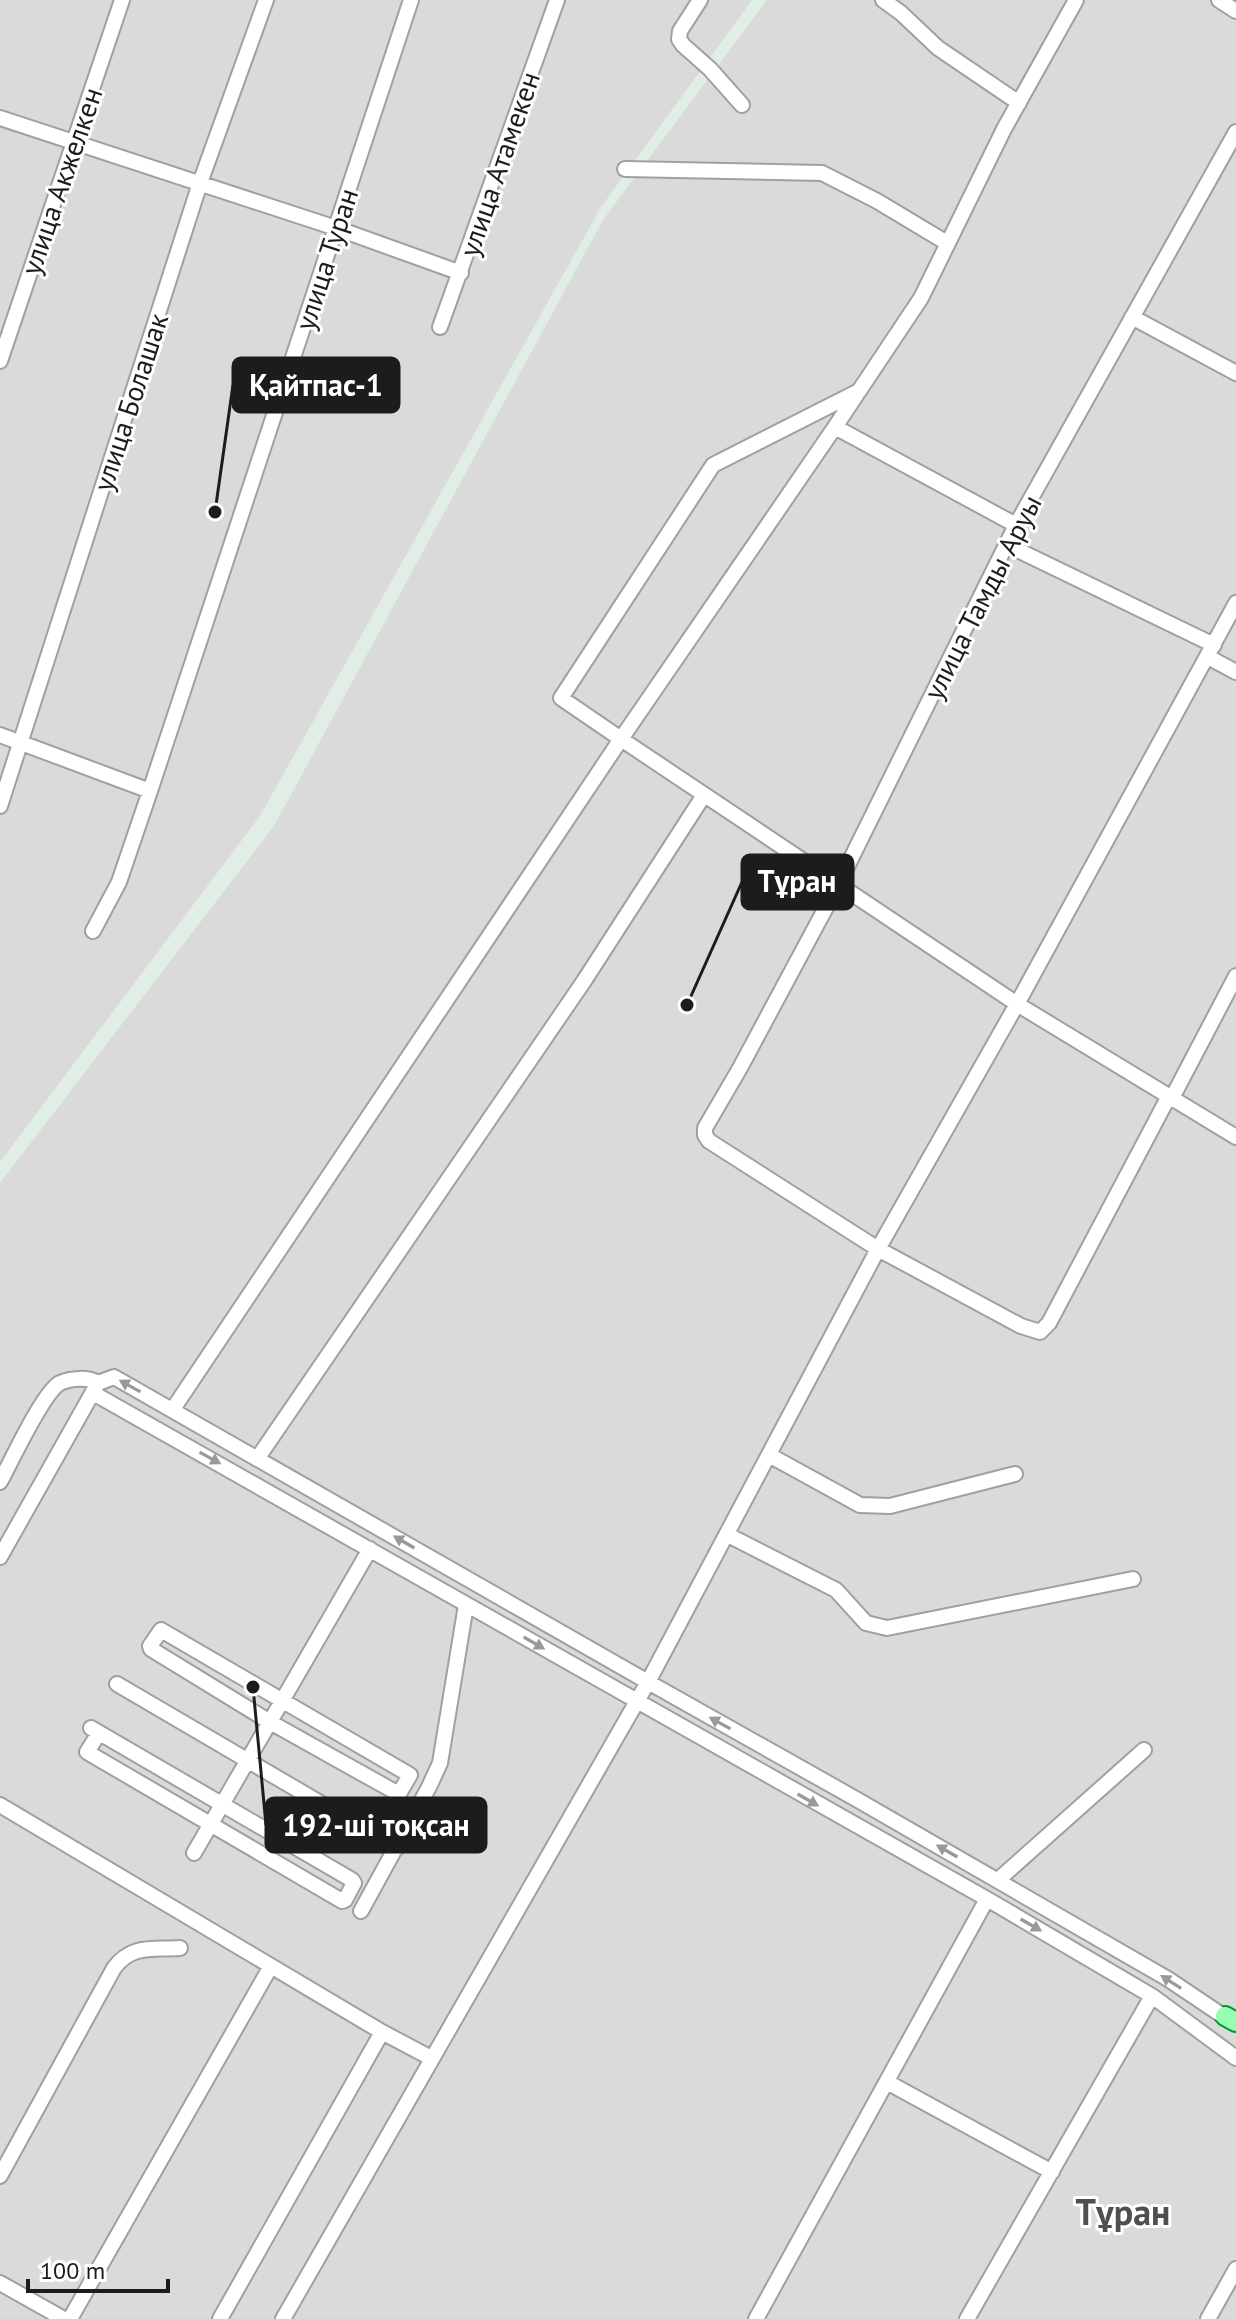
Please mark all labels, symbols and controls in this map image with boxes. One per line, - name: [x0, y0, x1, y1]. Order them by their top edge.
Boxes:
- street label: улица Атамекен: [450, 67, 548, 261]
- street label: улица Акжелкен: [12, 82, 110, 280]
- street label: улица Туран: [286, 183, 366, 335]
- street label: улица Болашак: [84, 308, 176, 496]
- callout: Қайтпас-1: [233, 358, 399, 412]
- text: Қайтпас-1: [249, 365, 383, 404]
- street label: улица Тамды Аруы: [914, 488, 1050, 706]
- callout: Тұран: [742, 855, 853, 909]
- text: Тұран: [758, 861, 836, 900]
- one-way arrow: [119, 1379, 141, 1393]
- one-way arrow: [199, 1451, 221, 1465]
- one-way arrow: [393, 1535, 415, 1549]
- one-way arrow: [523, 1636, 545, 1650]
- one-way arrow: [709, 1716, 732, 1730]
- one-way arrow: [797, 1793, 820, 1807]
- callout: 192-ші тоқсан: [266, 1798, 486, 1852]
- text: 192-ші тоқсан: [282, 1805, 470, 1844]
- one-way arrow: [936, 1844, 958, 1858]
- one-way arrow: [1020, 1918, 1042, 1932]
- one-way arrow: [1160, 1975, 1182, 1989]
- district label: Тұран: [1076, 2188, 1170, 2235]
- scale bar: [28, 2243, 168, 2293]
- text: 100 m: [40, 2255, 105, 2286]

